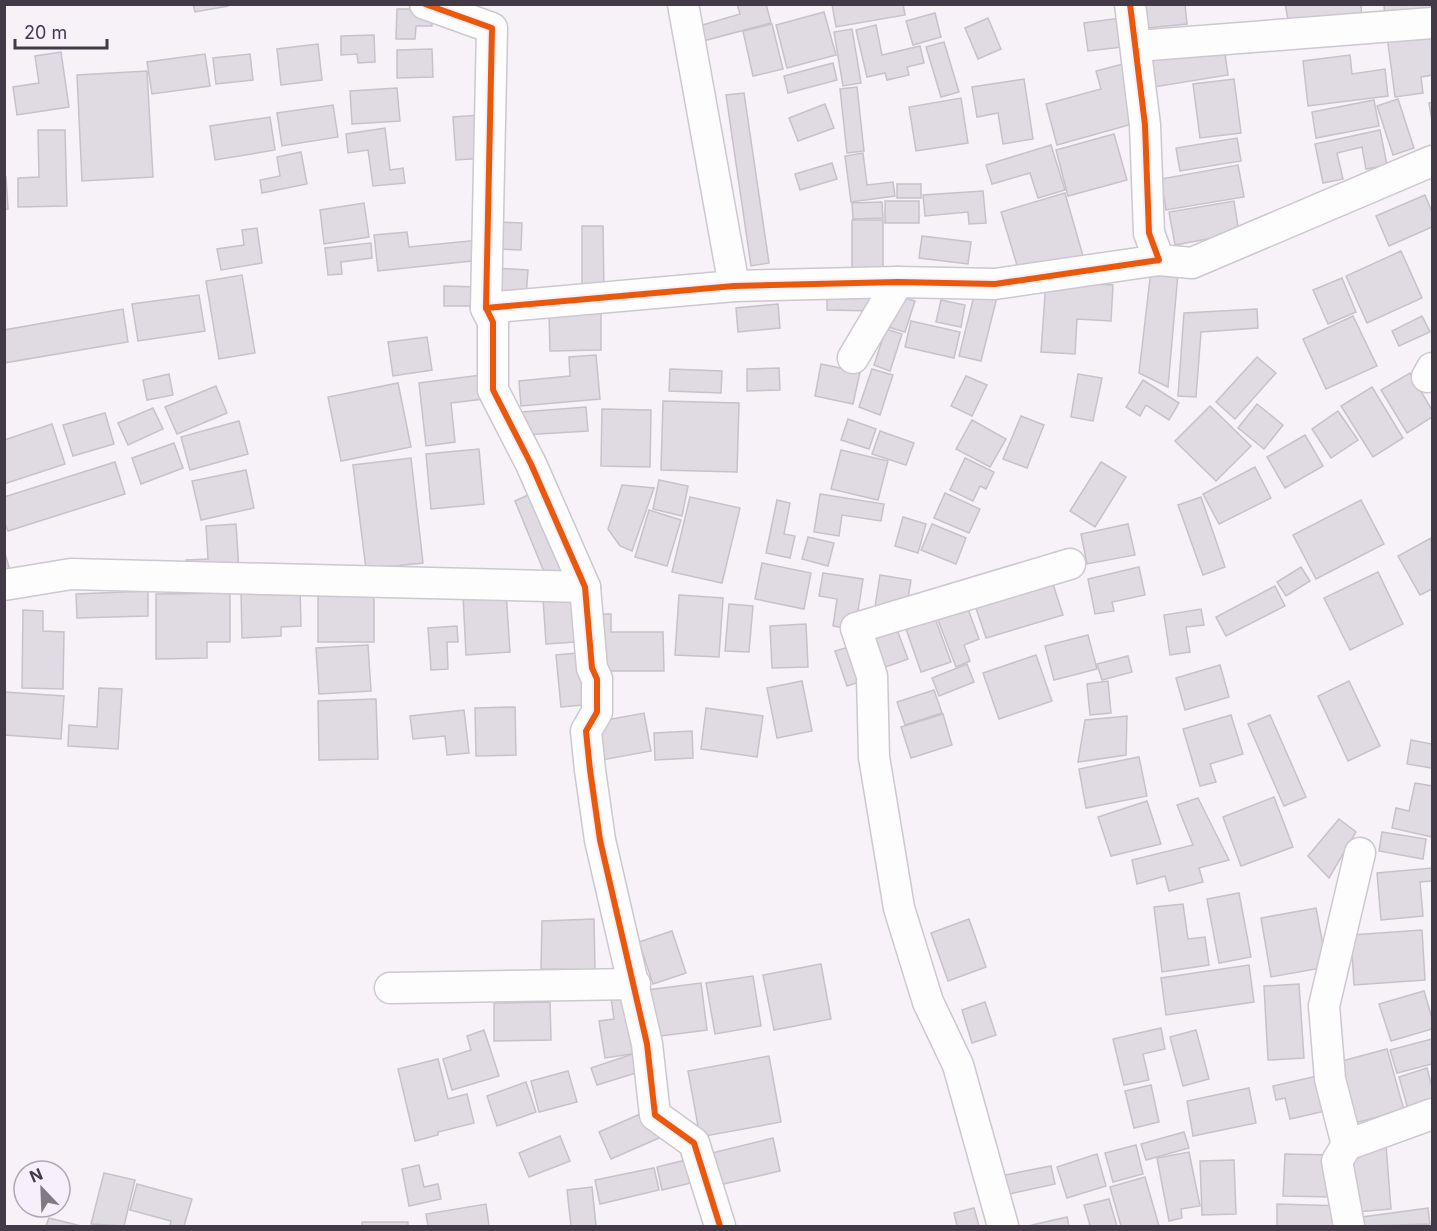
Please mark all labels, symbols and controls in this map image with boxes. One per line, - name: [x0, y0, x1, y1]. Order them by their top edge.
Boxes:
- scale bar: [15, 12, 106, 50]
- text: 20 m: [24, 22, 67, 43]
- north arrow: [12, 1159, 72, 1219]
- text: N: [27, 1164, 46, 1187]

